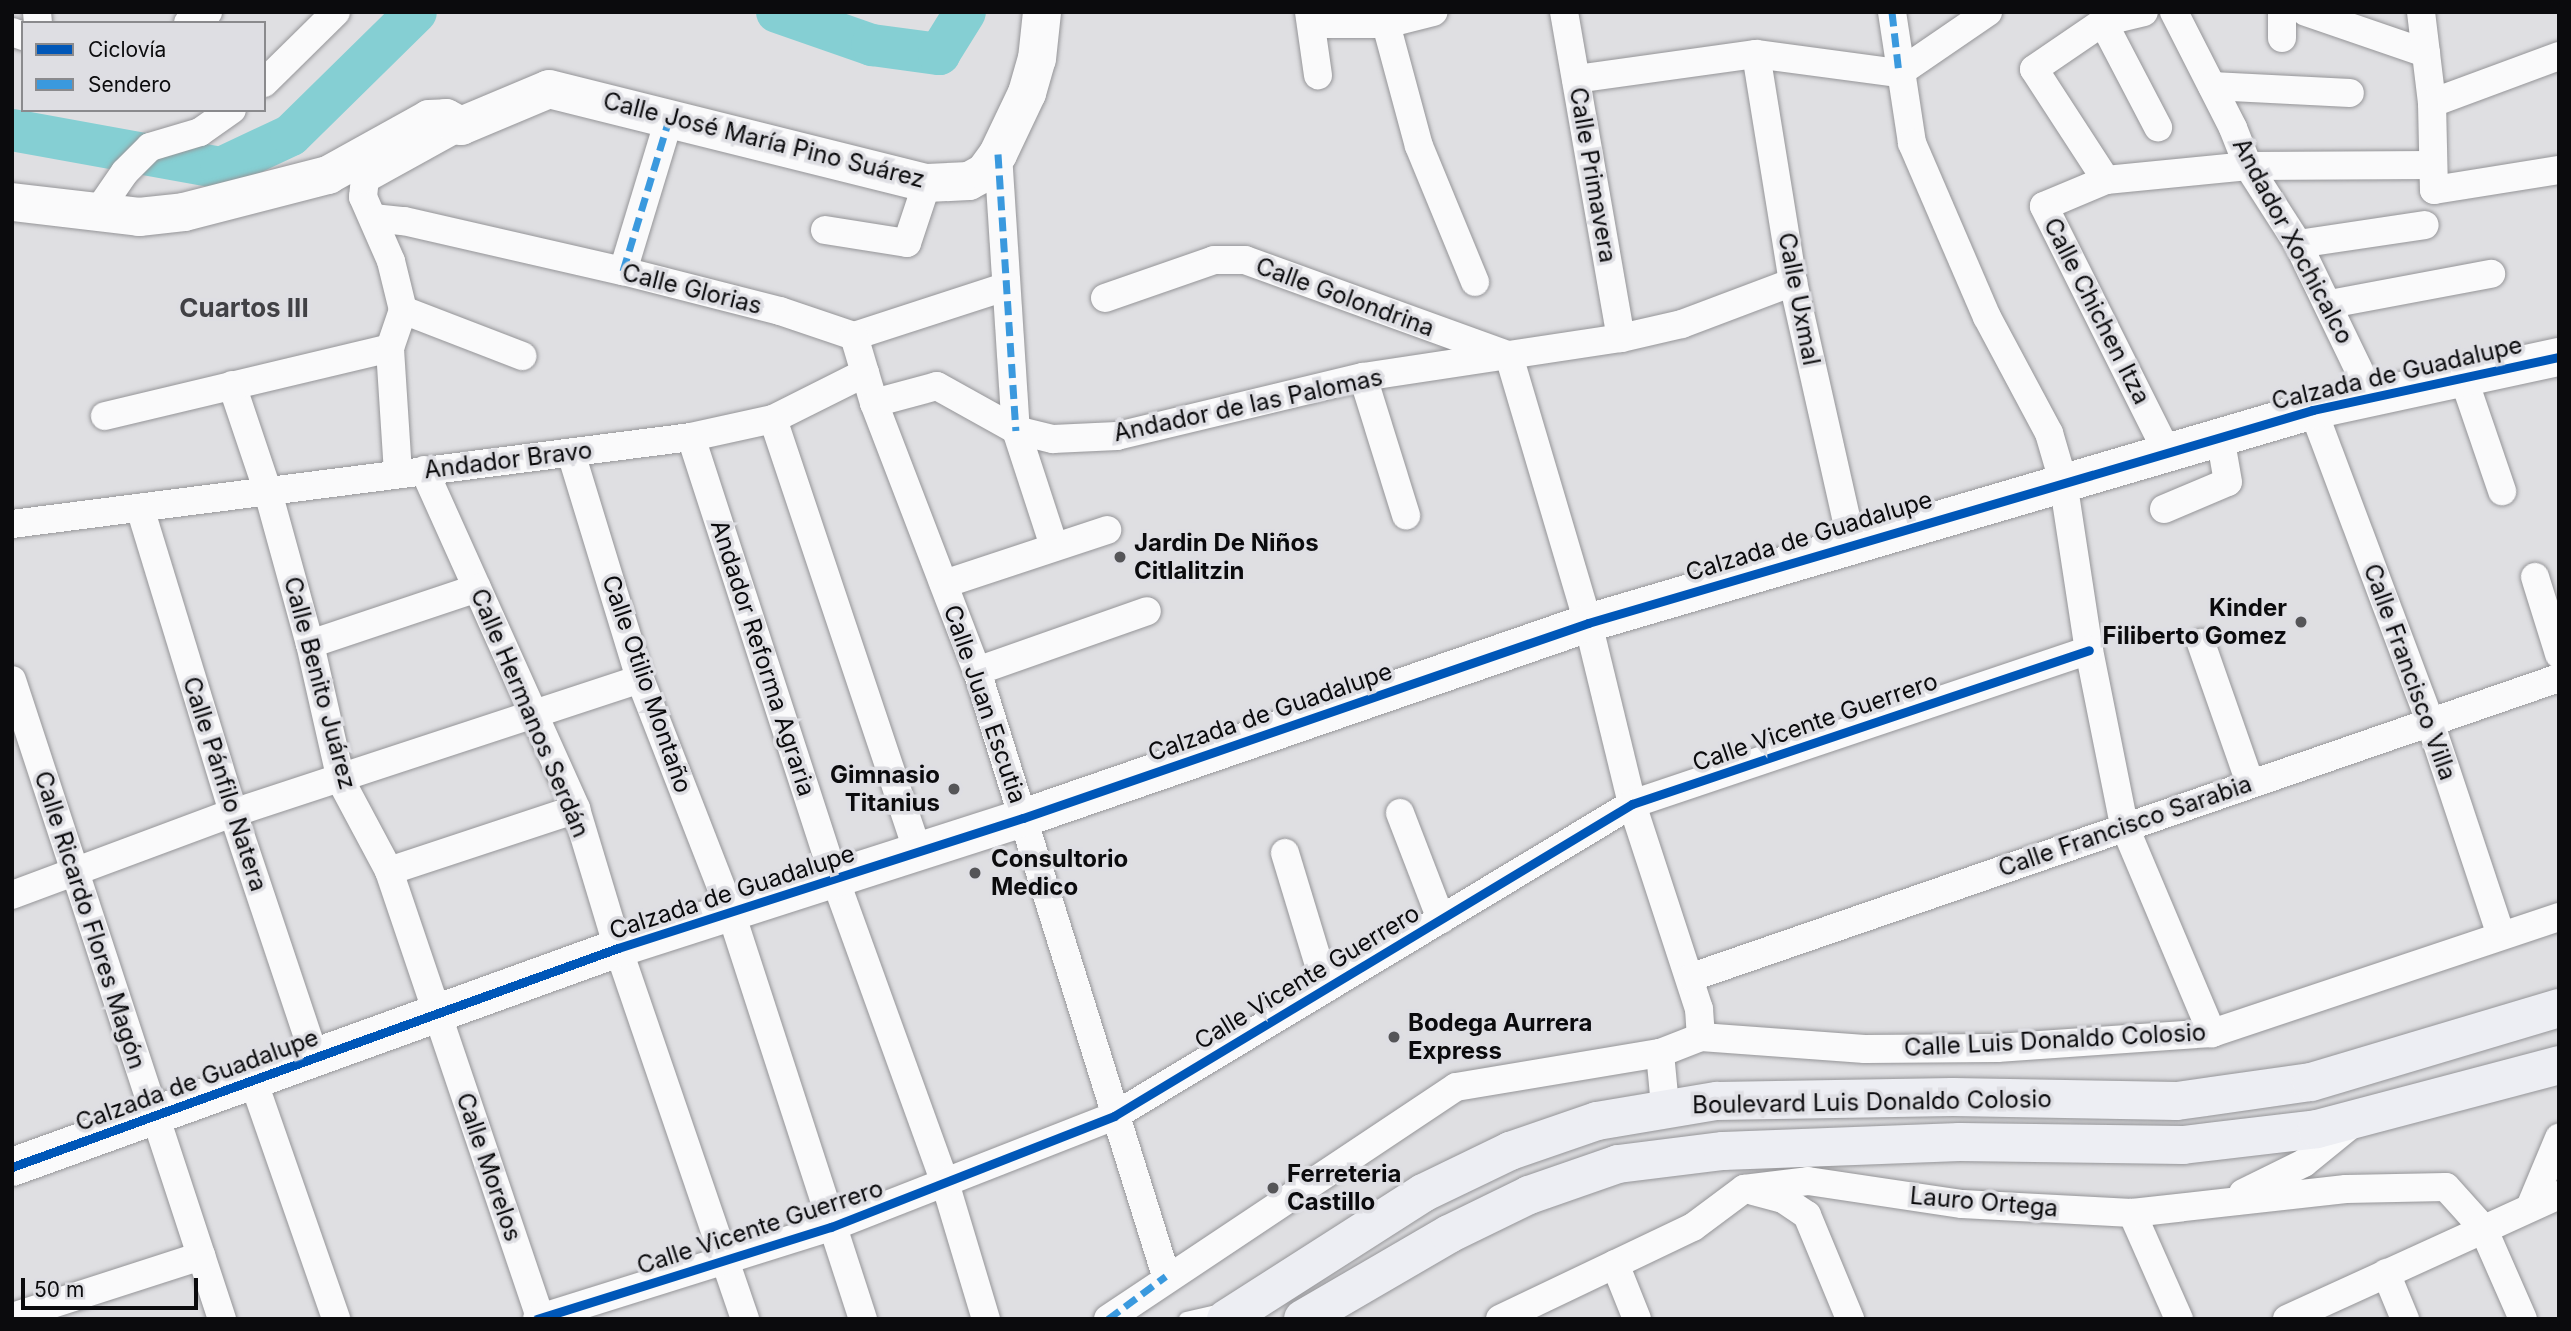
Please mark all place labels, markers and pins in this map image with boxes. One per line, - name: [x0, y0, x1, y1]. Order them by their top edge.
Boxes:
- place label: Jardin De Niños Citlalitzin: [1134, 529, 1319, 585]
- marker: Jardin De Niños Citlalitzin: [1112, 549, 1128, 565]
- place label: Kinder Filiberto Gomez: [2103, 594, 2287, 650]
- marker: Kinder Filiberto Gomez: [2293, 614, 2309, 630]
- place label: Gimnasio Titanius: [830, 761, 940, 817]
- marker: Gimnasio Titanius: [946, 781, 962, 797]
- place label: Consultorio Medico: [991, 845, 1128, 901]
- marker: Consultorio Medico: [965, 863, 985, 883]
- place label: Bodega Aurrera Express: [1408, 1009, 1592, 1065]
- marker: Bodega Aurrera Express: [1386, 1029, 1402, 1045]
- place label: Ferreteria Castillo: [1287, 1160, 1401, 1216]
- marker: Ferreteria Castillo: [1265, 1180, 1281, 1196]

